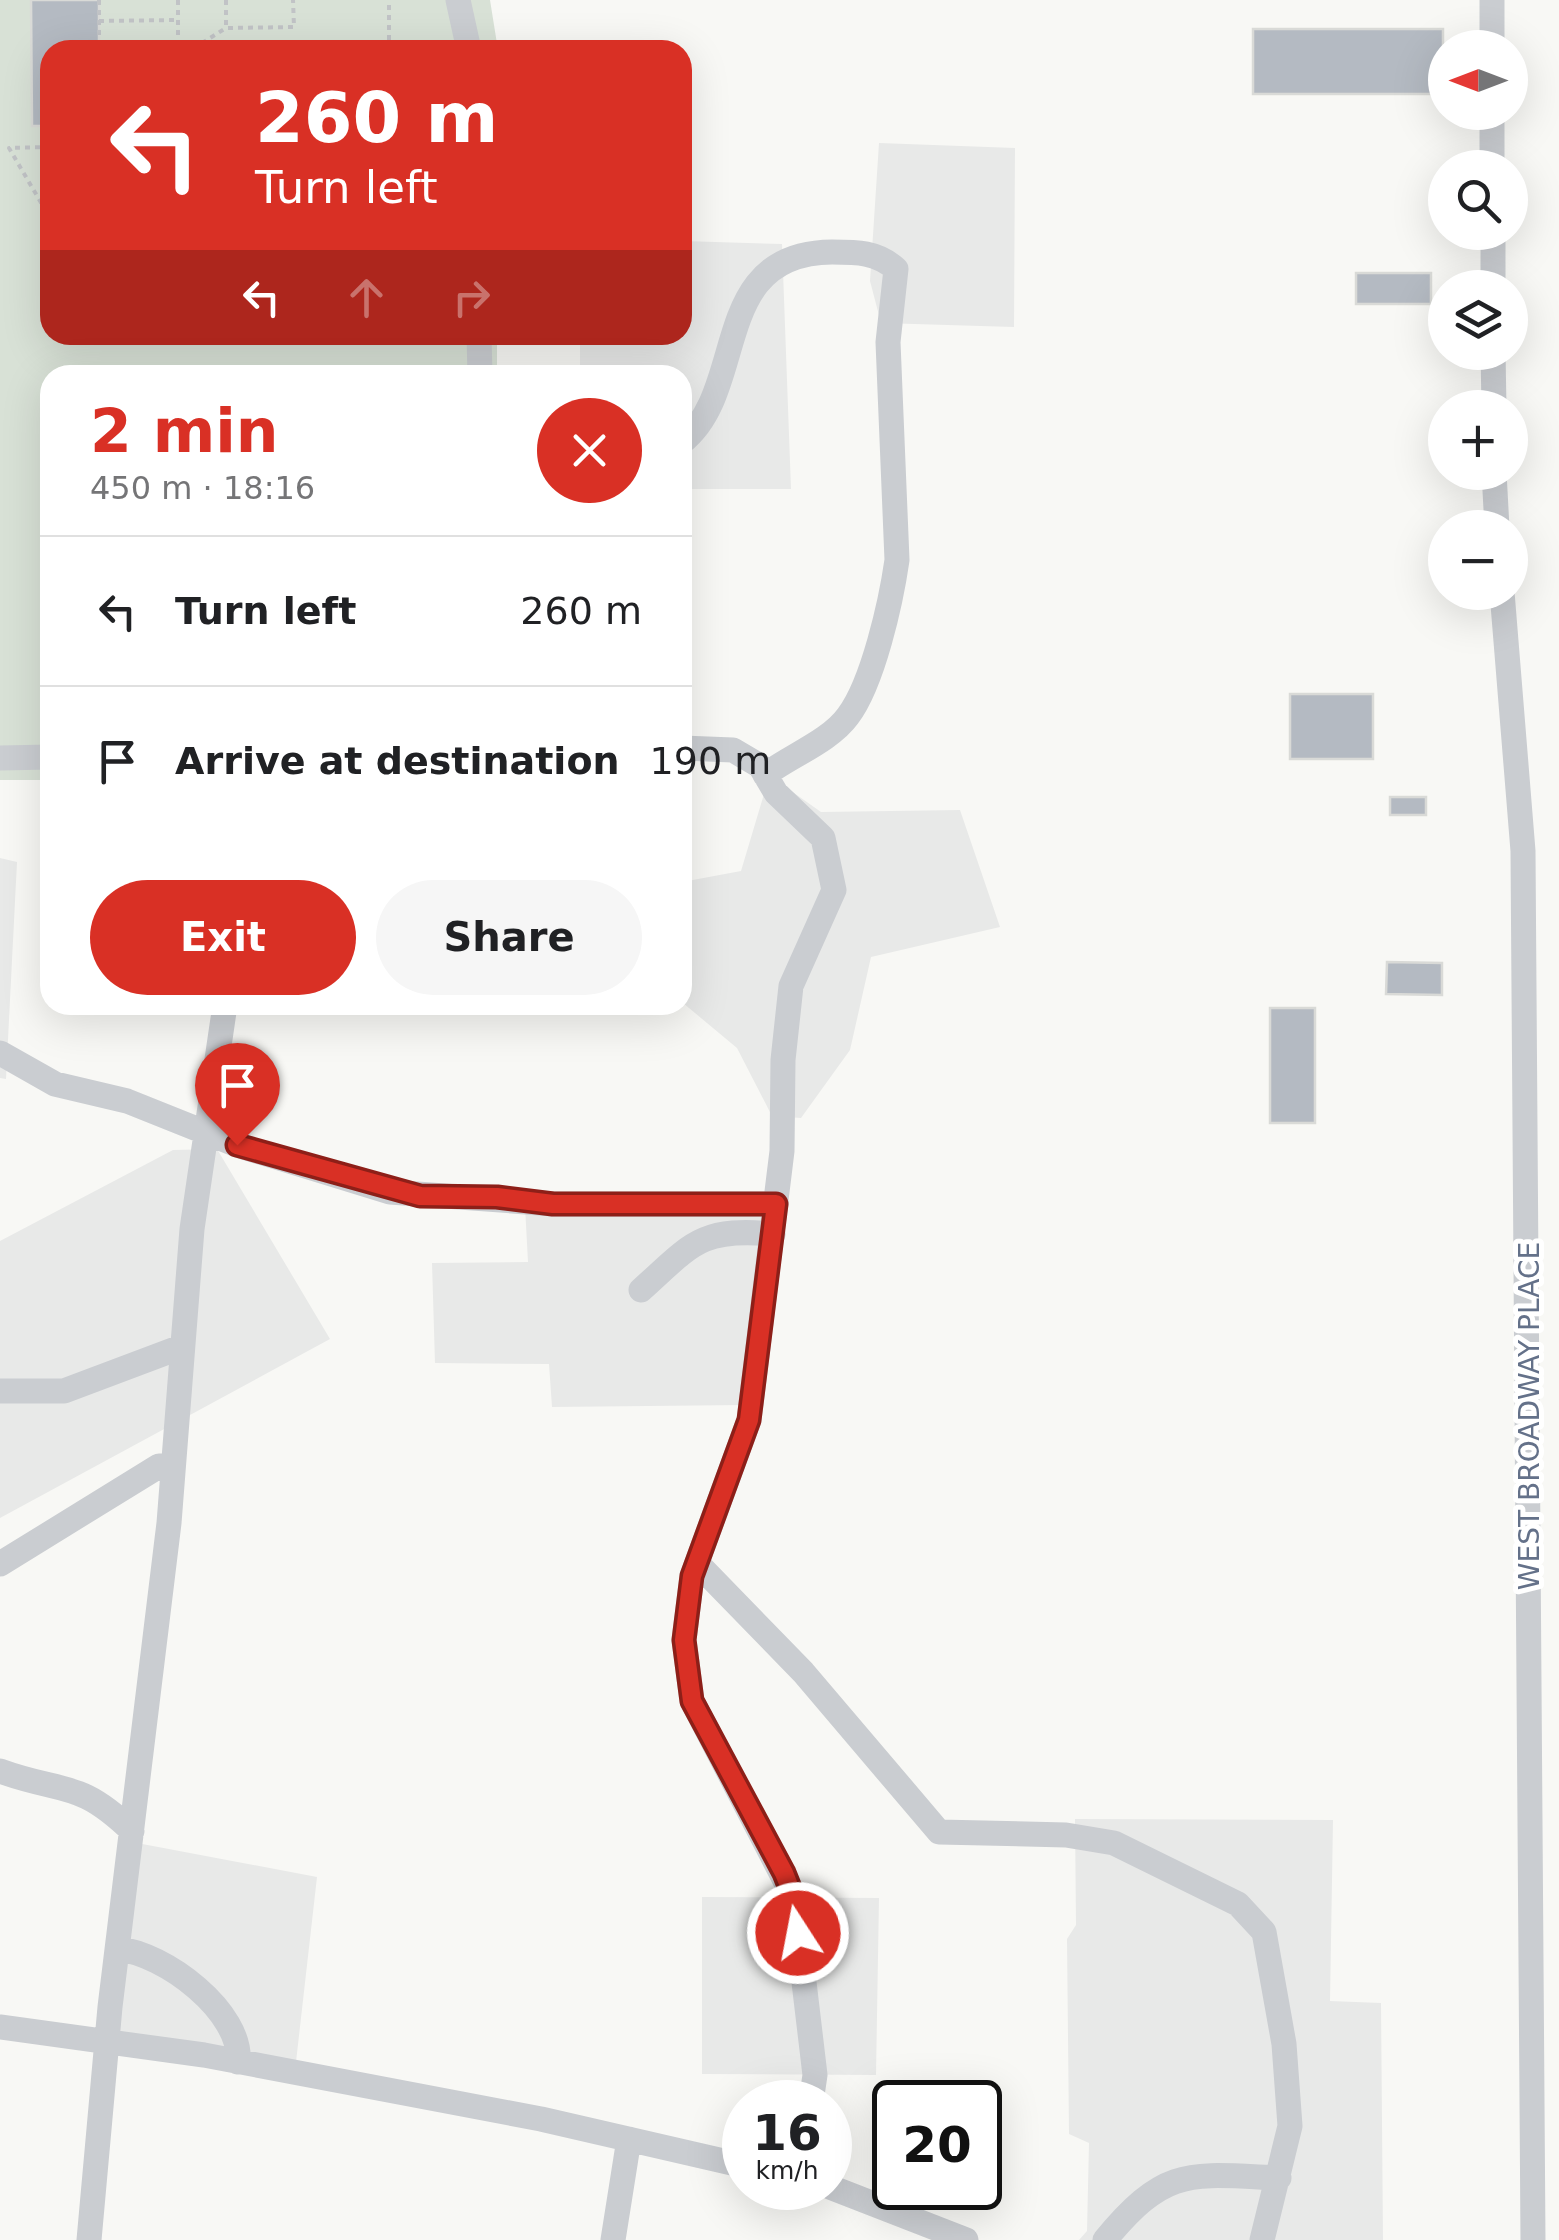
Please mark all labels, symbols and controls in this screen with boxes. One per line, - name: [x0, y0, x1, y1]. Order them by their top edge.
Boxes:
- north arrow: [1428, 30, 1528, 130]
- map controls: [1428, 30, 1528, 610]
- text: 260 m: [255, 77, 498, 159]
- icon: left: [90, 80, 220, 210]
- button: search: [1428, 150, 1528, 250]
- text: Turn left: [255, 161, 438, 214]
- icon: left: [234, 270, 289, 325]
- icon: ahead: [339, 270, 394, 325]
- icon: right: [444, 270, 499, 325]
- button: layers: [1428, 270, 1528, 370]
- button: +: [1428, 390, 1528, 490]
- text: 2 min: [90, 396, 278, 466]
- button: close: [537, 398, 642, 503]
- text: 450 m · 18:16: [90, 469, 315, 507]
- button: −: [1428, 510, 1528, 610]
- icon: left: [90, 584, 145, 639]
- text: Turn left: [175, 589, 356, 633]
- text: 260 m: [520, 589, 642, 633]
- icon: arrive: [90, 734, 145, 789]
- text: Arrive at destination: [175, 739, 620, 783]
- text: 190 m: [650, 739, 771, 783]
- button: Exit: [90, 880, 356, 995]
- button: Share: [376, 880, 642, 995]
- pin: [195, 1043, 280, 1146]
- icon: arrive: [210, 1058, 265, 1113]
- street label: WEST BROADWAY PLACE: [1513, 1242, 1546, 1590]
- position arrow: [746, 1881, 850, 1985]
- speed limit sign: 20: [872, 2080, 1002, 2210]
- text: 16: [752, 2104, 822, 2162]
- text: km/h: [755, 2156, 819, 2185]

